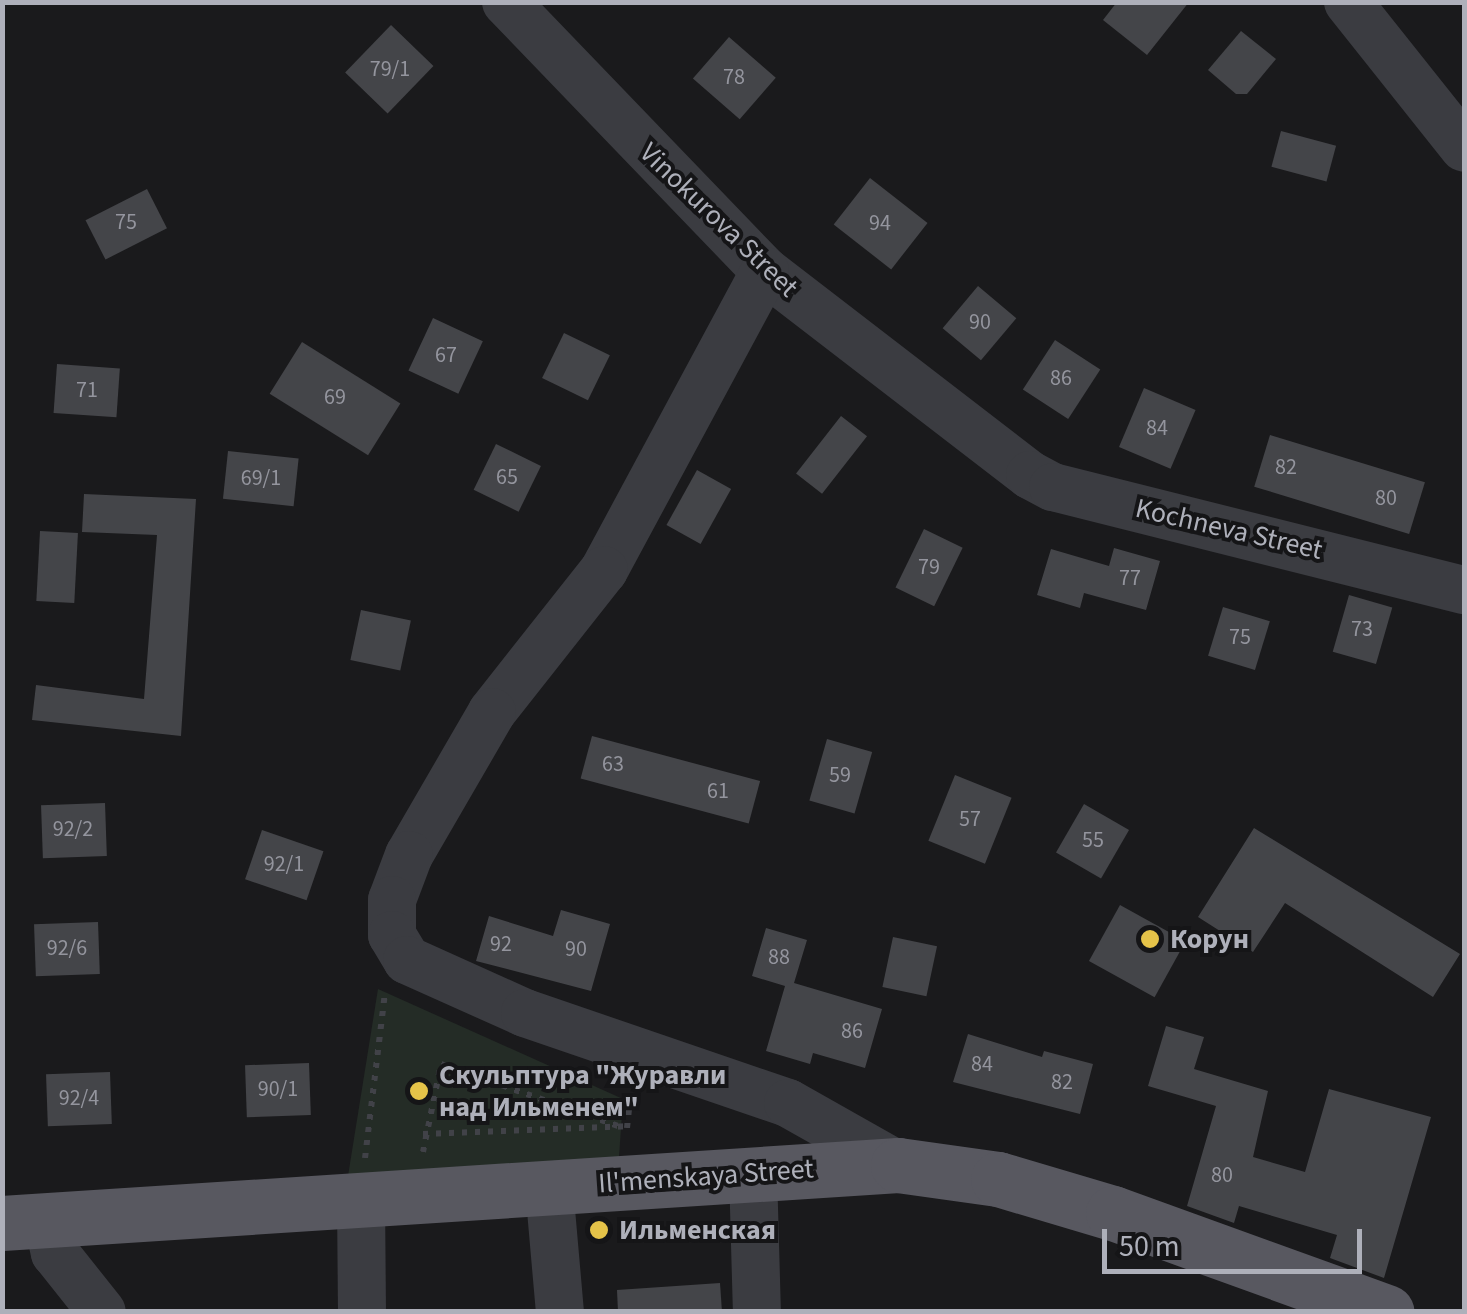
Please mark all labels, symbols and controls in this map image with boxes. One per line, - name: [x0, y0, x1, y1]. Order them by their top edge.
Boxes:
- house number: 79/1: [370, 57, 410, 83]
- house number: 78: [723, 65, 745, 91]
- street label: Vinokurova Street: [633, 136, 805, 304]
- house number: 75: [115, 210, 137, 236]
- house number: 94: [869, 211, 891, 237]
- house number: 90: [969, 310, 991, 336]
- house number: 67: [435, 343, 457, 369]
- house number: 86: [1050, 366, 1072, 392]
- house number: 71: [76, 378, 98, 404]
- house number: 69: [324, 385, 346, 411]
- house number: 84: [1146, 416, 1168, 442]
- house number: 82: [1275, 455, 1297, 481]
- house number: 65: [496, 465, 518, 491]
- house number: 69/1: [241, 466, 281, 492]
- house number: 80: [1375, 486, 1397, 512]
- street label: Kochneva Street: [1132, 491, 1326, 567]
- house number: 79: [918, 555, 940, 581]
- house number: 77: [1119, 566, 1141, 592]
- house number: 73: [1351, 617, 1373, 643]
- house number: 75: [1229, 625, 1251, 651]
- house number: 63: [602, 752, 624, 778]
- house number: 59: [829, 763, 851, 789]
- house number: 61: [707, 779, 729, 805]
- house number: 57: [959, 807, 981, 833]
- house number: 92/2: [53, 817, 93, 843]
- house number: 55: [1082, 828, 1104, 854]
- house number: 92/1: [264, 852, 304, 878]
- place label: Корун: [1170, 922, 1249, 956]
- marker: Корун: [1139, 928, 1161, 950]
- house number: 92: [490, 932, 512, 958]
- house number: 92/6: [47, 936, 87, 962]
- house number: 90: [565, 937, 587, 963]
- house number: 88: [768, 945, 790, 971]
- house number: 86: [841, 1019, 863, 1045]
- house number: 84: [971, 1052, 993, 1078]
- place label: Скульптура "Журавли над Ильменем": [439, 1058, 726, 1124]
- house number: 82: [1051, 1070, 1073, 1096]
- house number: 90/1: [258, 1077, 298, 1103]
- marker: Скульптура "Журавли над Ильменем": [408, 1080, 430, 1102]
- house number: 92/4: [59, 1086, 99, 1112]
- street label: Il'menskaya Street: [597, 1152, 815, 1200]
- house number: 80: [1211, 1163, 1233, 1189]
- scale bar: [1107, 1209, 1367, 1271]
- place label: Ильменская: [619, 1213, 776, 1247]
- marker: Ильменская: [588, 1219, 610, 1241]
- text: 50 m: [1119, 1225, 1180, 1268]

